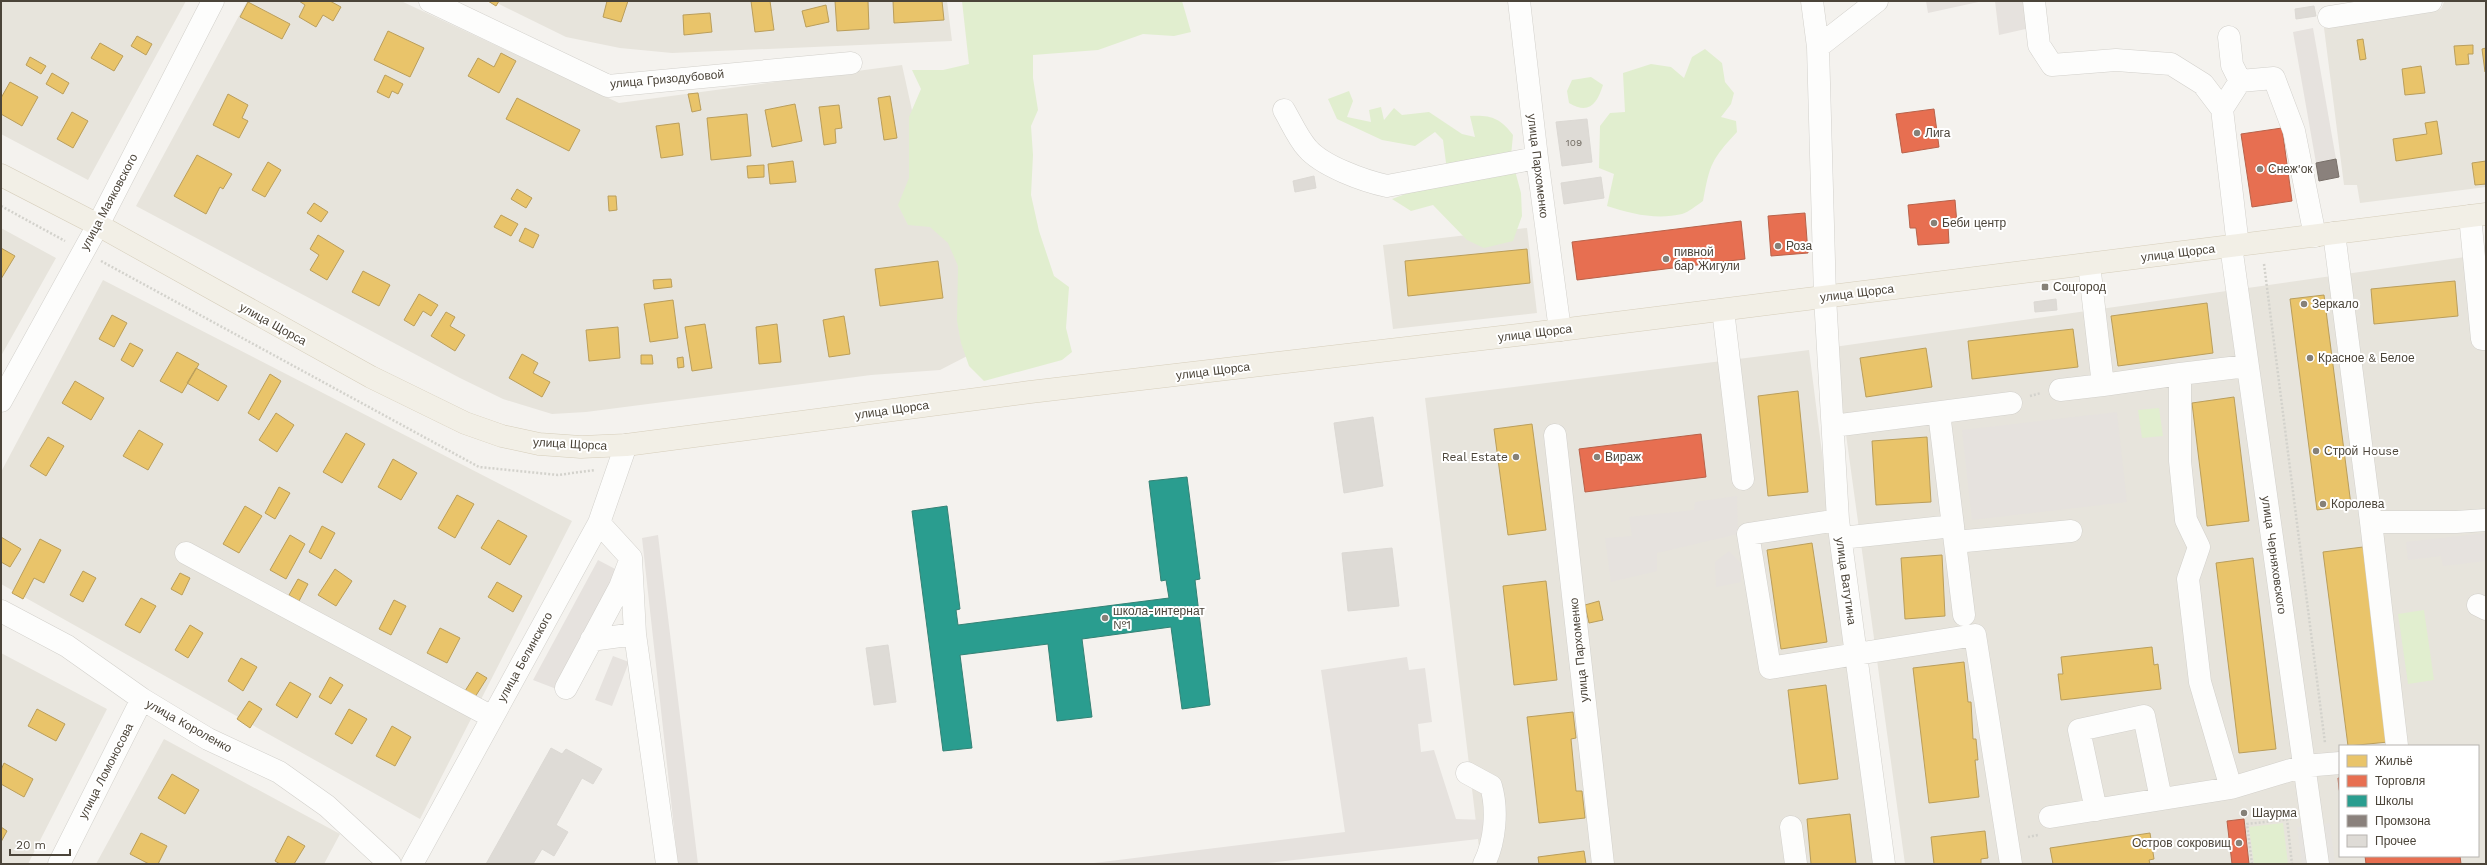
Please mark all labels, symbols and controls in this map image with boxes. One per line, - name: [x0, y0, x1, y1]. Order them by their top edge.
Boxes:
- street label: улица Гризодубовой: [609, 67, 725, 91]
- street label: улица Пархоменко: [1525, 113, 1551, 219]
- place label: Лига: [1925, 126, 1951, 140]
- marker: Лига: [1912, 128, 1922, 138]
- house number: 109: [1566, 137, 1582, 148]
- street label: улица Маяковского: [78, 151, 141, 253]
- place label: Снеж'ок: [2268, 162, 2313, 176]
- marker: Снеж'ок: [2255, 164, 2265, 174]
- place label: Беби центр: [1942, 216, 2007, 230]
- marker: Беби центр: [1929, 218, 1939, 228]
- place label: Роза: [1786, 239, 1813, 253]
- marker: Роза: [1773, 241, 1783, 251]
- street label: улица Щорса: [2140, 241, 2216, 264]
- place label: пивной бар Жигули: [1674, 245, 1740, 273]
- marker: пивной бар Жигули: [1661, 254, 1671, 264]
- place label: Соцгород: [2053, 280, 2106, 294]
- street label: улица Щорса: [1819, 281, 1895, 304]
- marker: Соцгород: [2040, 282, 2050, 292]
- place label: Зеркало: [2312, 297, 2359, 311]
- marker: Зеркало: [2299, 299, 2309, 309]
- street label: улица Щорса: [237, 300, 309, 348]
- street label: улица Щорса: [1497, 321, 1573, 344]
- place label: Красное & Белое: [2318, 351, 2415, 365]
- marker: Красное & Белое: [2305, 353, 2315, 363]
- street label: улица Щорса: [1175, 359, 1251, 382]
- street label: улица Щорса: [854, 398, 930, 422]
- street label: улица Щорса: [533, 435, 608, 453]
- place label: Строй House: [2324, 444, 2399, 458]
- marker: Строй House: [2311, 446, 2321, 456]
- place label: Real Estate: [1442, 450, 1508, 464]
- place label: Вираж: [1605, 450, 1641, 464]
- marker: Real Estate: [1511, 452, 1521, 462]
- marker: Вираж: [1592, 452, 1602, 462]
- street label: улица Черняховского: [2259, 495, 2289, 615]
- place label: Королева: [2331, 497, 2385, 511]
- marker: Королева: [2318, 499, 2328, 509]
- street label: улица Ватутина: [1833, 536, 1859, 626]
- street label: улица Пархоменко: [1567, 597, 1591, 703]
- place label: школа-интернат №1: [1113, 604, 1205, 632]
- street label: улица Белинского: [495, 609, 556, 704]
- marker: школа-интернат №1: [1100, 613, 1110, 623]
- street label: улица Короленко: [144, 697, 235, 756]
- street label: улица Ломоносова: [76, 720, 136, 821]
- legend: [2339, 745, 2479, 857]
- text: Жильё: [2375, 754, 2413, 768]
- text: Торговля: [2375, 774, 2425, 788]
- text: Школы: [2375, 794, 2413, 808]
- place label: Шаурма: [2252, 806, 2297, 820]
- marker: Шаурма: [2239, 808, 2249, 818]
- text: Промзона: [2375, 814, 2431, 828]
- scale bar: [10, 831, 70, 857]
- text: Прочее: [2375, 834, 2417, 848]
- place label: Остров сокровищ: [2132, 836, 2231, 850]
- text: 20 m: [16, 838, 46, 852]
- marker: Остров сокровищ: [2234, 838, 2244, 848]

